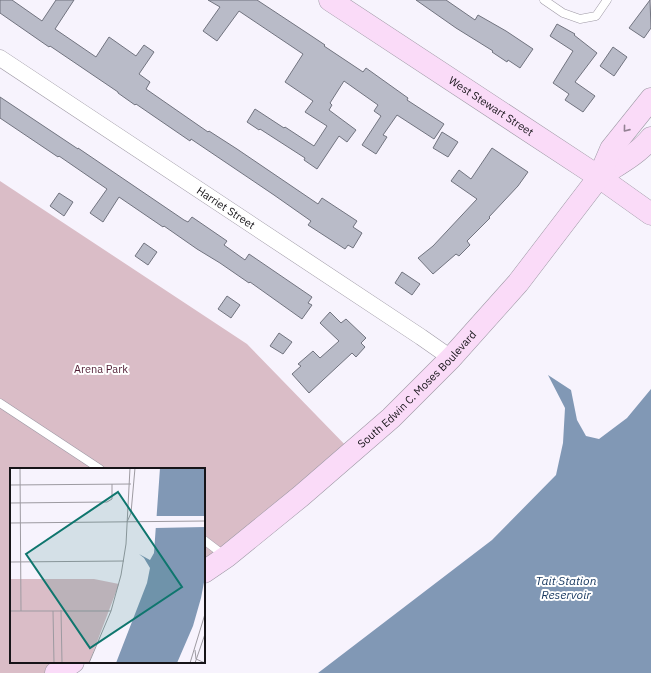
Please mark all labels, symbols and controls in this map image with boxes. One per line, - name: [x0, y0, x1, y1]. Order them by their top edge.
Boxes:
- street label: West Stewart Street: [446, 73, 536, 139]
- one-way arrow: [624, 124, 631, 131]
- street label: Harriet Street: [194, 183, 258, 232]
- street label: South Edwin C. Moses Boulevard: [355, 328, 479, 451]
- park label: Arena Park: [74, 362, 128, 376]
- inset map: [10, 468, 205, 663]
- water label: Tait Station Reservoir: [536, 573, 597, 602]

